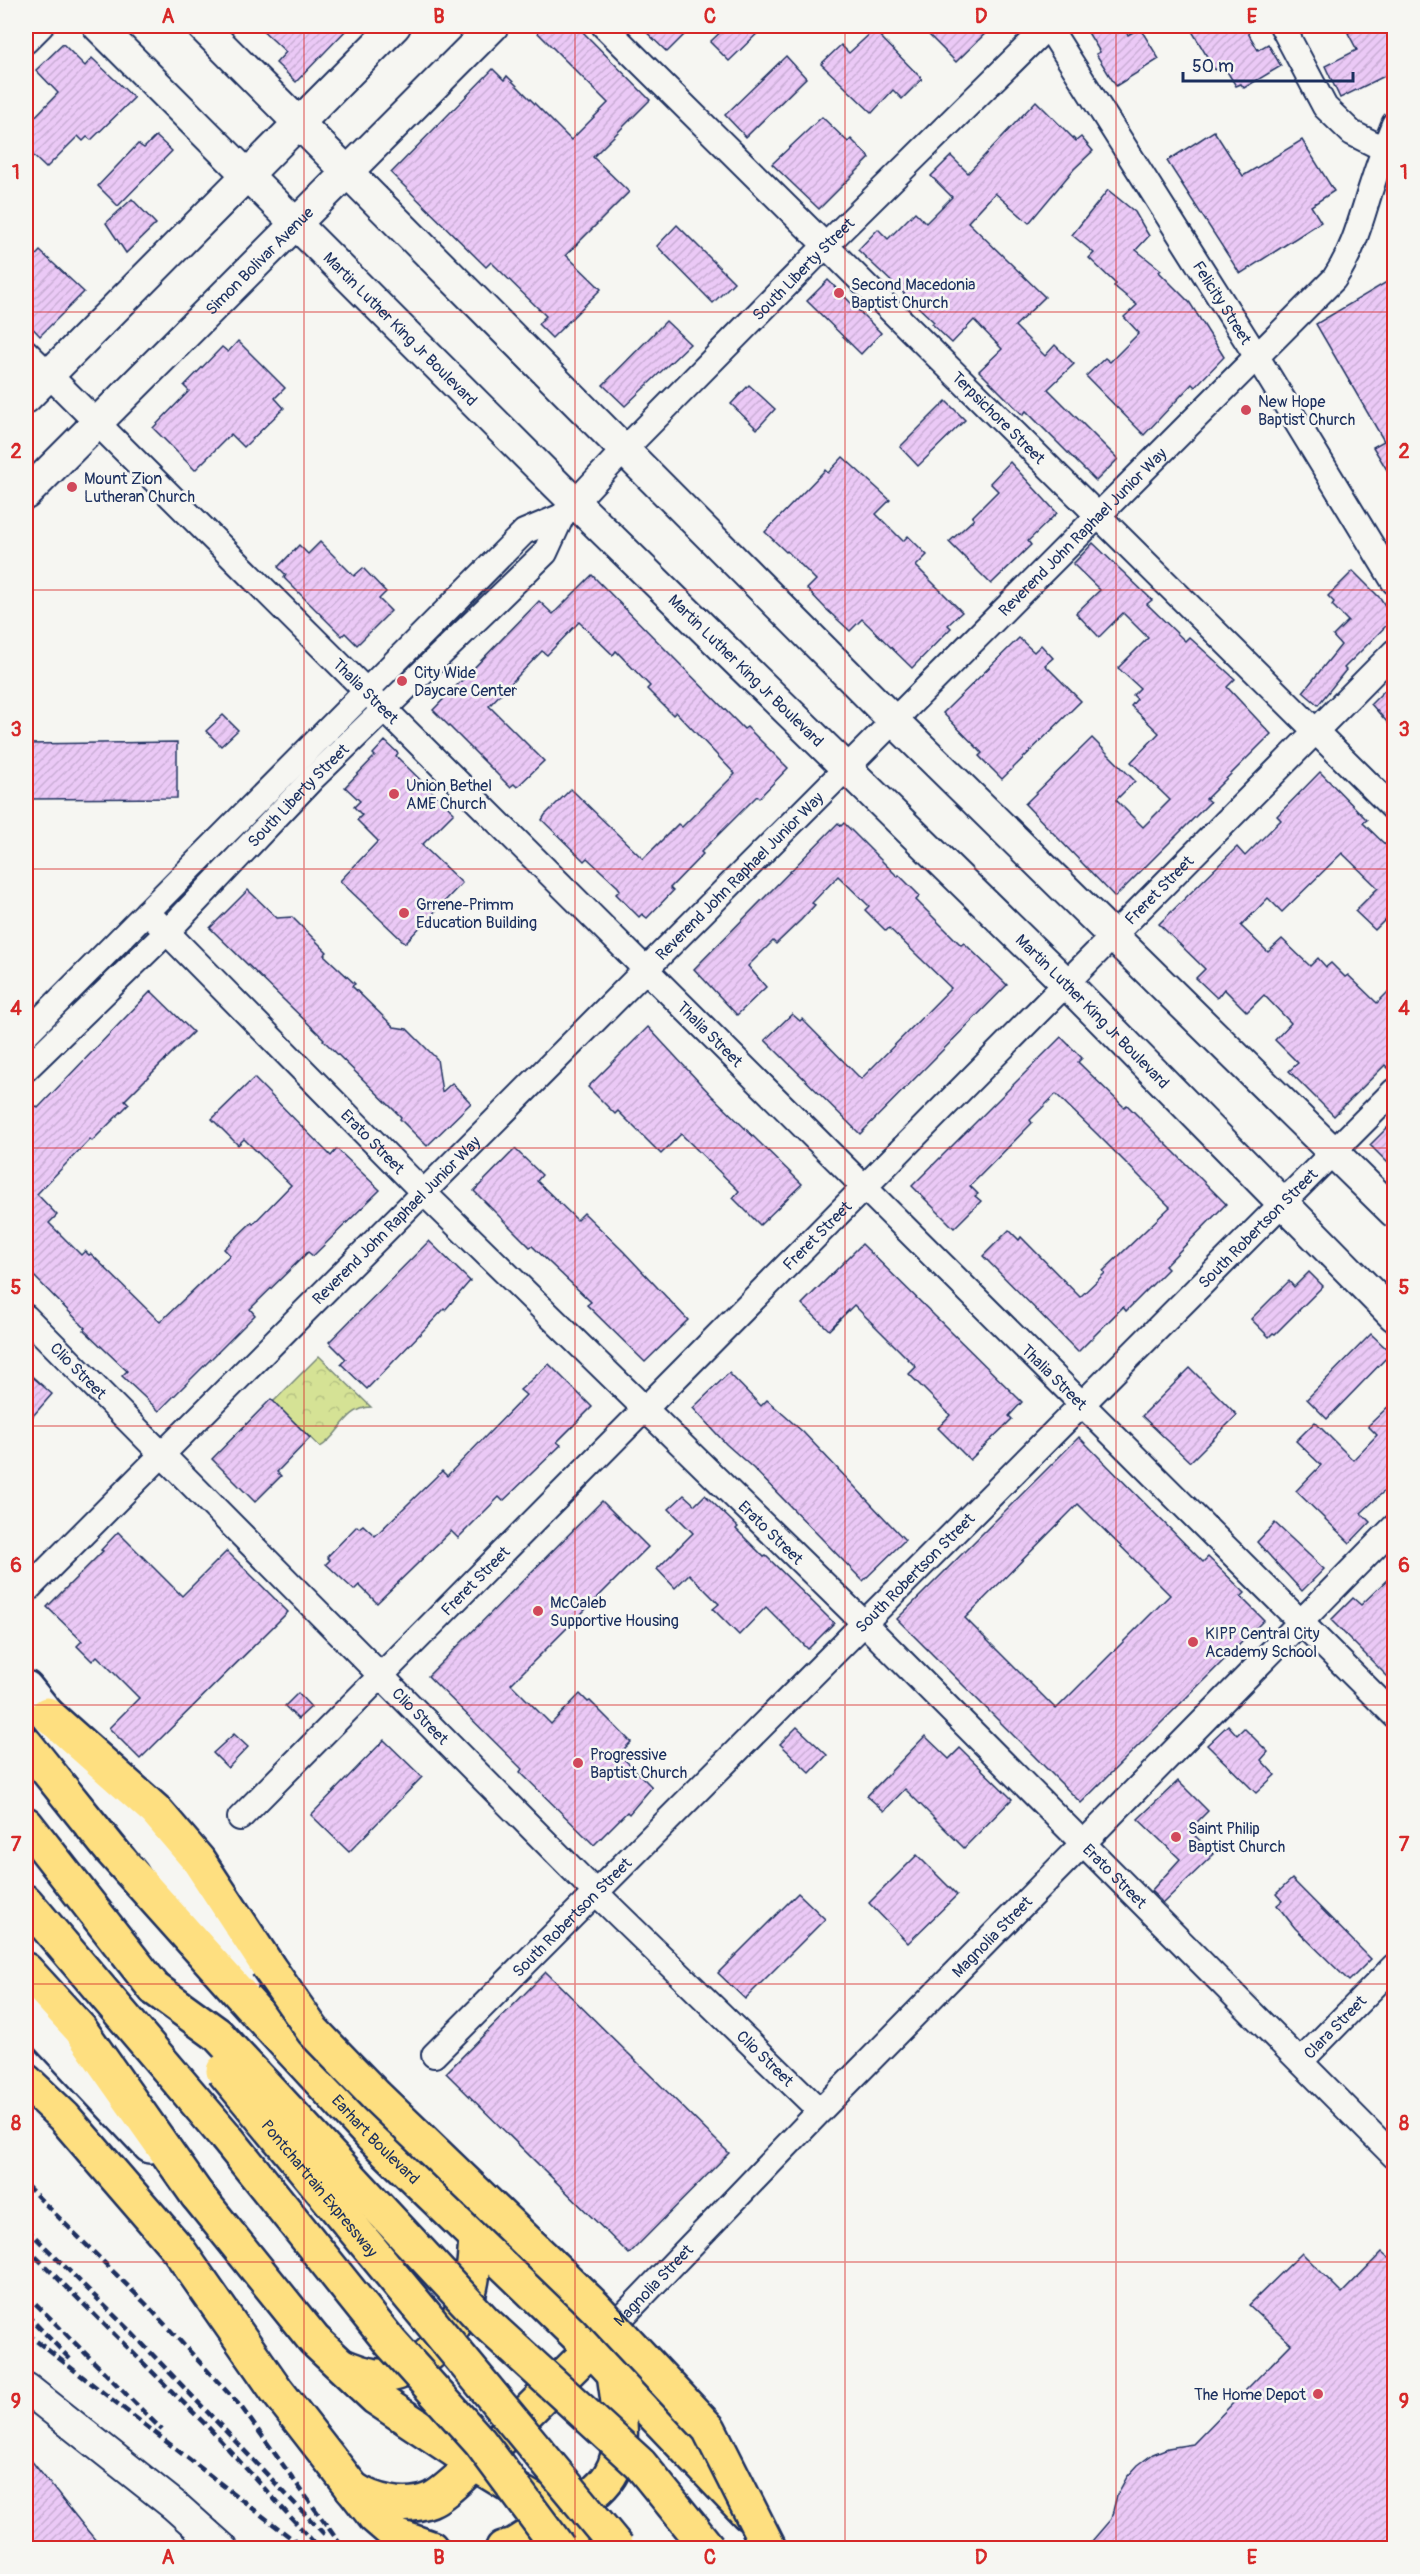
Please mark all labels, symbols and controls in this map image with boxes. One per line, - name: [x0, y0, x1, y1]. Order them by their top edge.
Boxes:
- text: A: [162, 4, 175, 29]
- text: B: [433, 4, 445, 29]
- text: C: [704, 4, 716, 29]
- text: D: [975, 4, 988, 29]
- text: E: [1247, 4, 1258, 29]
- scale bar: [1183, 45, 1352, 83]
- text: 50 m: [1192, 55, 1234, 78]
- text: 1: [12, 160, 20, 185]
- text: 1: [1400, 160, 1408, 185]
- street label: Simon Bolivar Avenue: [202, 203, 318, 319]
- street label: South Liberty Street: [748, 213, 859, 325]
- street label: Martin Luther King Jr Boulevard: [319, 248, 481, 411]
- street label: Felicity Street: [1188, 258, 1256, 349]
- place label: Second Macedonia Baptist Church: [851, 275, 975, 313]
- marker: Second Macedonia Baptist Church: [832, 286, 846, 300]
- street label: Terpsichore Street: [947, 368, 1050, 469]
- place label: New Hope Baptist Church: [1258, 392, 1355, 430]
- marker: New Hope Baptist Church: [1239, 403, 1253, 417]
- text: 2: [10, 439, 22, 464]
- text: 2: [1398, 439, 1410, 464]
- street label: Reverend John Raphael Junior Way: [995, 444, 1171, 621]
- place label: Mount Zion Lutheran Church: [84, 469, 195, 507]
- marker: Mount Zion Lutheran Church: [65, 480, 79, 494]
- street label: Martin Luther King Jr Boulevard: [664, 590, 828, 751]
- street label: Thalia Street: [328, 654, 403, 729]
- place label: City Wide Daycare Center: [414, 663, 517, 701]
- marker: City Wide Daycare Center: [395, 674, 409, 688]
- text: 3: [10, 717, 22, 742]
- text: 3: [1398, 717, 1410, 742]
- street label: South Liberty Street: [244, 739, 354, 852]
- place label: Union Bethel AME Church: [406, 776, 492, 814]
- marker: Union Bethel AME Church: [387, 787, 401, 801]
- street label: Reverend John Raphael Junior Way: [652, 788, 828, 965]
- street label: Freret Street: [1121, 851, 1198, 929]
- place label: Grrene-Primm Education Building: [416, 895, 537, 933]
- marker: Grrene-Primm Education Building: [397, 906, 411, 920]
- street label: Martin Luther King Jr Boulevard: [1011, 930, 1173, 1093]
- text: 4: [10, 996, 22, 1021]
- text: 4: [1398, 996, 1410, 1021]
- street label: Thalia Street: [672, 997, 747, 1072]
- street label: Erato Street: [336, 1105, 409, 1179]
- street label: Reverend John Raphael Junior Way: [308, 1132, 485, 1309]
- street label: South Robertson Street: [1194, 1164, 1322, 1293]
- street label: Freret Street: [779, 1197, 857, 1275]
- text: 5: [11, 1275, 22, 1300]
- text: 5: [1399, 1275, 1410, 1300]
- street label: Clio Street: [46, 1338, 111, 1404]
- street label: Thalia Street: [1017, 1341, 1091, 1415]
- street label: Erato Street: [734, 1497, 808, 1570]
- street label: South Robertson Street: [851, 1509, 979, 1637]
- street label: Freret Street: [437, 1542, 515, 1620]
- text: 6: [10, 1553, 22, 1578]
- text: 6: [1398, 1553, 1410, 1578]
- place label: McCaleb Supportive Housing: [550, 1593, 679, 1631]
- marker: McCaleb Supportive Housing: [531, 1604, 545, 1618]
- place label: KIPP Central City Academy School: [1205, 1624, 1320, 1662]
- marker: KIPP Central City Academy School: [1186, 1635, 1200, 1649]
- street label: Clio Street: [387, 1684, 453, 1749]
- place label: Progressive Baptist Church: [590, 1745, 687, 1783]
- marker: Progressive Baptist Church: [571, 1756, 585, 1770]
- place label: Saint Philip Baptist Church: [1188, 1819, 1285, 1857]
- marker: Saint Philip Baptist Church: [1169, 1830, 1183, 1844]
- text: 7: [11, 1832, 22, 1857]
- text: 7: [1399, 1832, 1410, 1857]
- street label: Erato Street: [1078, 1840, 1151, 1913]
- street label: South Robertson Street: [508, 1853, 637, 1982]
- street label: Magnolia Street: [948, 1892, 1037, 1982]
- street label: Clara Street: [1300, 1991, 1371, 2063]
- street label: Clio Street: [732, 2026, 798, 2091]
- street label: Earhart Boulevard: [327, 2091, 424, 2189]
- text: 8: [11, 2111, 21, 2136]
- text: 8: [1399, 2111, 1409, 2136]
- street label: Pontchartrain Expressway: [257, 2116, 382, 2262]
- street label: Magnolia Street: [610, 2240, 698, 2331]
- place label: The Home Depot: [1194, 2385, 1307, 2405]
- marker: The Home Depot: [1311, 2387, 1325, 2401]
- text: 9: [11, 2389, 21, 2414]
- text: 9: [1399, 2389, 1409, 2414]
- text: A: [162, 2545, 175, 2570]
- text: B: [433, 2545, 445, 2570]
- text: C: [704, 2545, 716, 2570]
- text: D: [975, 2545, 988, 2570]
- text: E: [1247, 2545, 1258, 2570]

